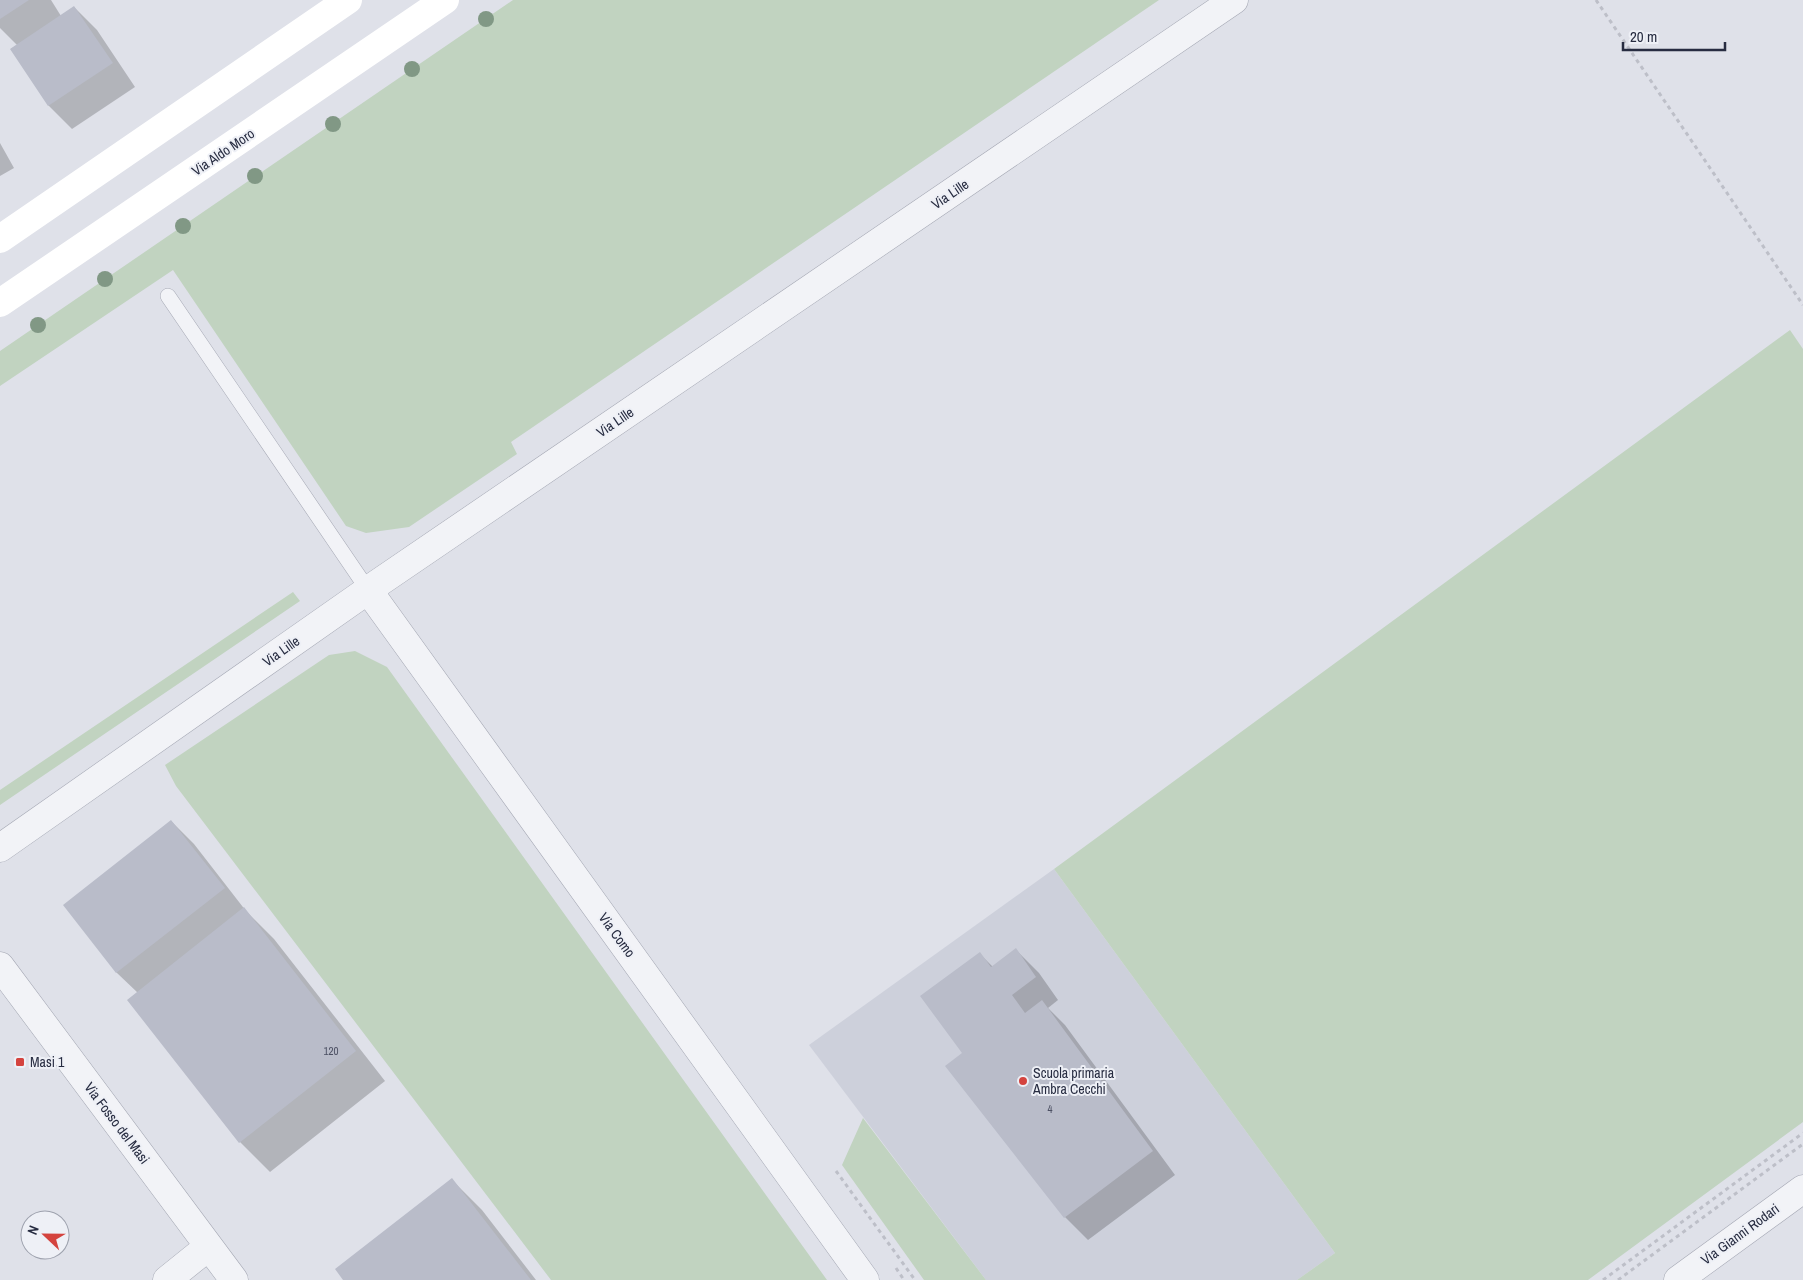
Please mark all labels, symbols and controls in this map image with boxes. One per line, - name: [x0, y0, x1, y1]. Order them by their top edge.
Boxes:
- scale bar: [1623, 20, 1726, 52]
- text: 20 m: [1630, 26, 1657, 47]
- street label: Via Aldo Moro: [188, 124, 258, 180]
- street label: Via Lille: [928, 175, 972, 213]
- street label: Via Lille: [593, 403, 637, 441]
- street label: Via Lille: [259, 632, 303, 670]
- street label: Via Como: [595, 909, 639, 961]
- house number: 120: [323, 1044, 339, 1058]
- place label: Masi 1: [30, 1053, 65, 1071]
- marker: Masi 1: [14, 1056, 26, 1068]
- place label: Scuola primaria Ambra Cecchi: [1032, 1064, 1115, 1098]
- marker: Scuola primaria Ambra Cecchi: [1017, 1075, 1029, 1087]
- street label: Via Fosso del Masi: [80, 1079, 154, 1167]
- house number: 4: [1047, 1102, 1053, 1116]
- street label: Via Gianni Rodari: [1697, 1200, 1783, 1268]
- north arrow: [20, 1210, 70, 1260]
- text: N: [23, 1223, 43, 1237]

